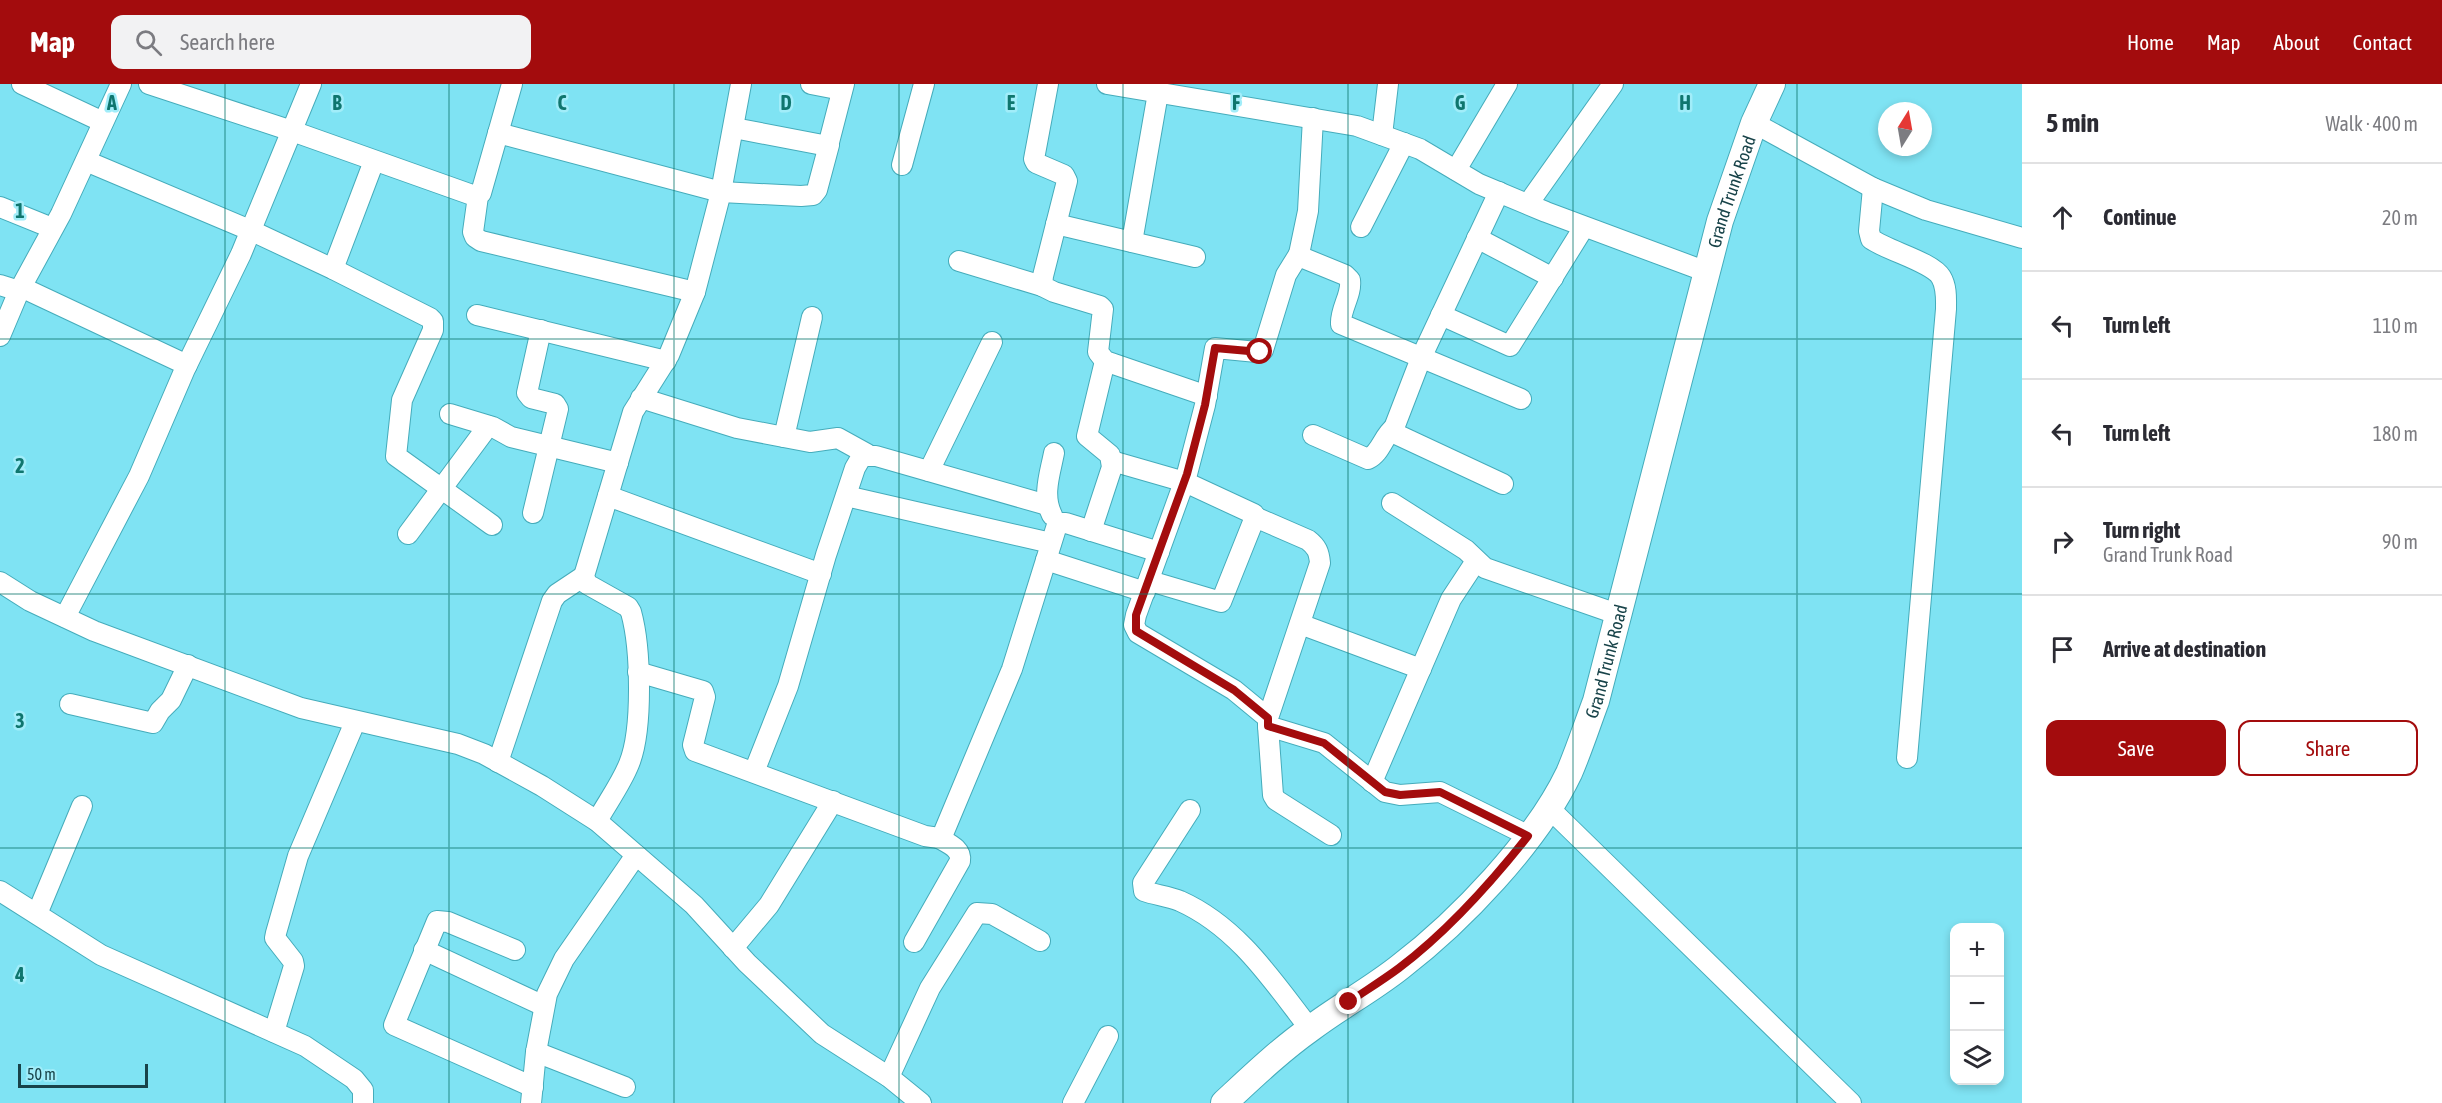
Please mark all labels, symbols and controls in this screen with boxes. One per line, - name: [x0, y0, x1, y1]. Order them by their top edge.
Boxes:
- search box: [111, 15, 531, 69]
- text: Map: [30, 26, 75, 58]
- icon: search: [132, 26, 165, 59]
- text: Search here: [180, 29, 275, 55]
- text: Home: [2127, 30, 2174, 54]
- text: Map: [2207, 30, 2241, 54]
- text: About: [2274, 30, 2320, 54]
- text: Contact: [2353, 30, 2412, 54]
- text: A: [106, 91, 117, 114]
- text: B: [332, 91, 342, 114]
- text: C: [558, 91, 567, 114]
- text: D: [780, 91, 792, 114]
- text: E: [1007, 91, 1016, 114]
- text: F: [1232, 91, 1240, 114]
- text: G: [1455, 91, 1466, 114]
- text: H: [1679, 91, 1691, 114]
- north arrow: [1878, 102, 1932, 156]
- text: 5 min: [2046, 108, 2099, 138]
- text: Walk · 400 m: [2326, 112, 2418, 135]
- street label: Grand Trunk Road: [1703, 133, 1759, 250]
- text: 1: [15, 199, 25, 222]
- icon: ahead: [2046, 201, 2079, 234]
- text: Continue: [2103, 204, 2177, 230]
- text: 20 m: [2382, 206, 2418, 229]
- icon: left: [2046, 309, 2079, 342]
- text: Turn left: [2103, 312, 2170, 338]
- text: 110 m: [2373, 314, 2418, 337]
- route start: [1246, 338, 1272, 364]
- icon: left: [2046, 417, 2079, 450]
- text: Turn left: [2103, 420, 2170, 446]
- text: 180 m: [2373, 422, 2418, 445]
- text: 2: [15, 454, 25, 477]
- text: Turn right: [2103, 517, 2180, 543]
- icon: right: [2046, 525, 2079, 558]
- text: 90 m: [2382, 530, 2418, 553]
- text: Grand Trunk Road: [2103, 543, 2233, 566]
- street label: Grand Trunk Road: [1580, 602, 1631, 721]
- icon: arrive: [2046, 633, 2079, 666]
- text: Arrive at destination: [2103, 636, 2266, 662]
- text: 3: [15, 709, 25, 732]
- button: Save: [2046, 720, 2226, 776]
- button: Share: [2238, 720, 2418, 776]
- map controls: [1950, 923, 2004, 1085]
- button: +: [1950, 923, 2004, 977]
- text: 4: [14, 963, 25, 986]
- button: −: [1950, 977, 2004, 1031]
- route end: [1335, 988, 1361, 1014]
- button: layers: [1950, 1031, 2004, 1085]
- scale bar: [18, 1061, 148, 1088]
- text: 50 m: [27, 1065, 56, 1083]

